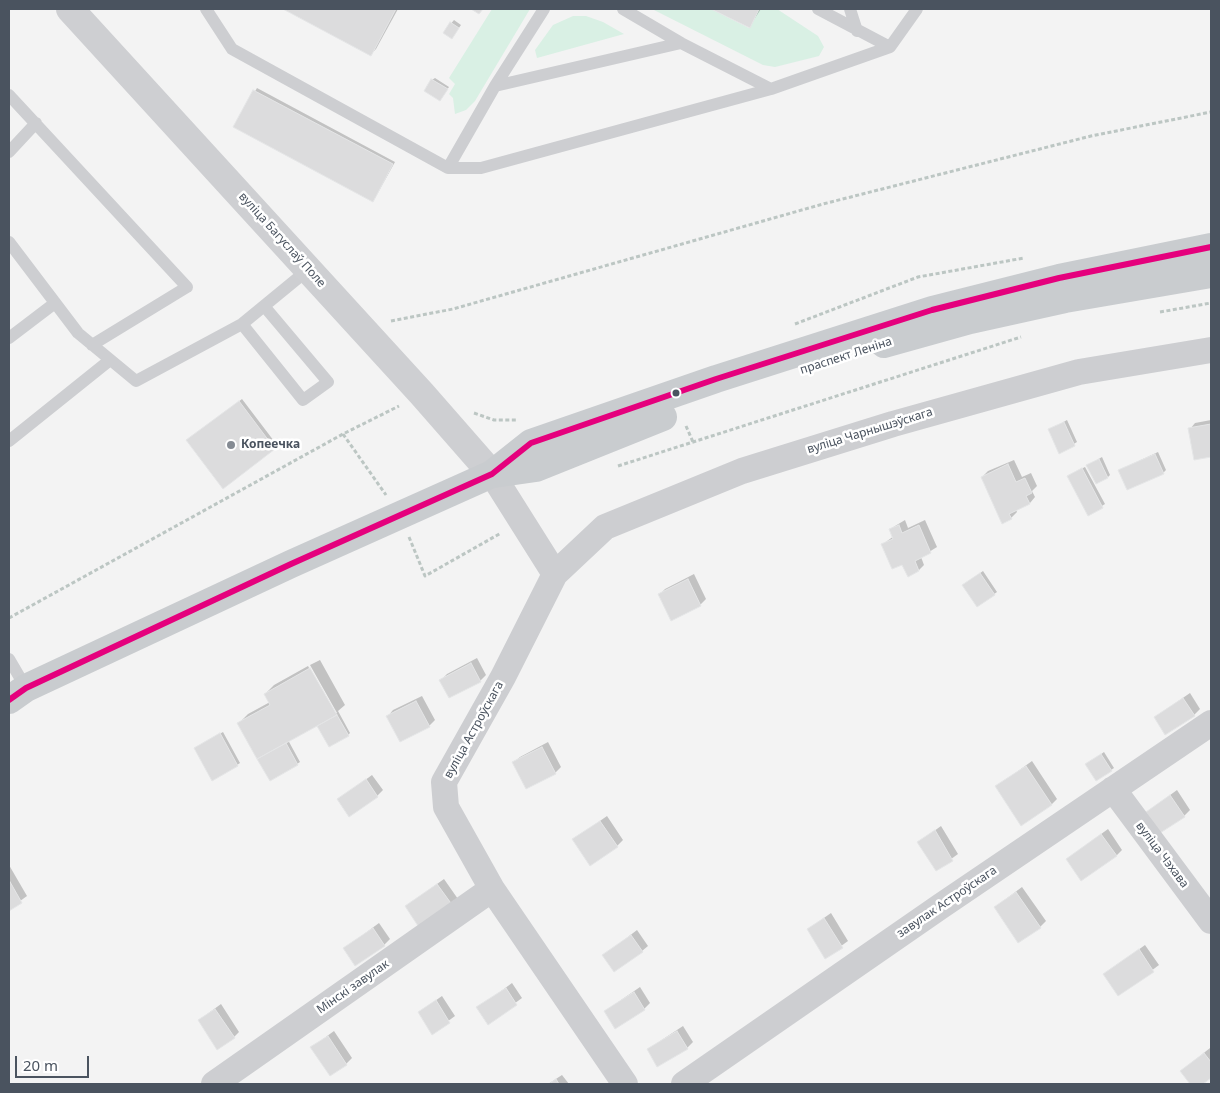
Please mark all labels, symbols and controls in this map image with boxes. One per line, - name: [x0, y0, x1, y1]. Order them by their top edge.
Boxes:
- street label: вуліца Багуслаў Поле: [236, 190, 328, 290]
- street label: праспект Леніна: [798, 334, 894, 378]
- unlabelled marker: [671, 388, 681, 398]
- street label: вуліца Чарнышэўскага: [805, 405, 935, 457]
- place label: Копеечка: [241, 438, 300, 452]
- marker: Копеечка: [225, 439, 237, 451]
- street label: вуліца Астроўскага: [441, 679, 507, 781]
- street label: вуліца Чэхава: [1132, 819, 1192, 891]
- street label: завулак Астроўскага: [894, 863, 1000, 941]
- street label: Мінскі завулак: [314, 957, 392, 1017]
- scale bar: [18, 1046, 91, 1078]
- text: 20 m: [23, 1055, 58, 1075]

